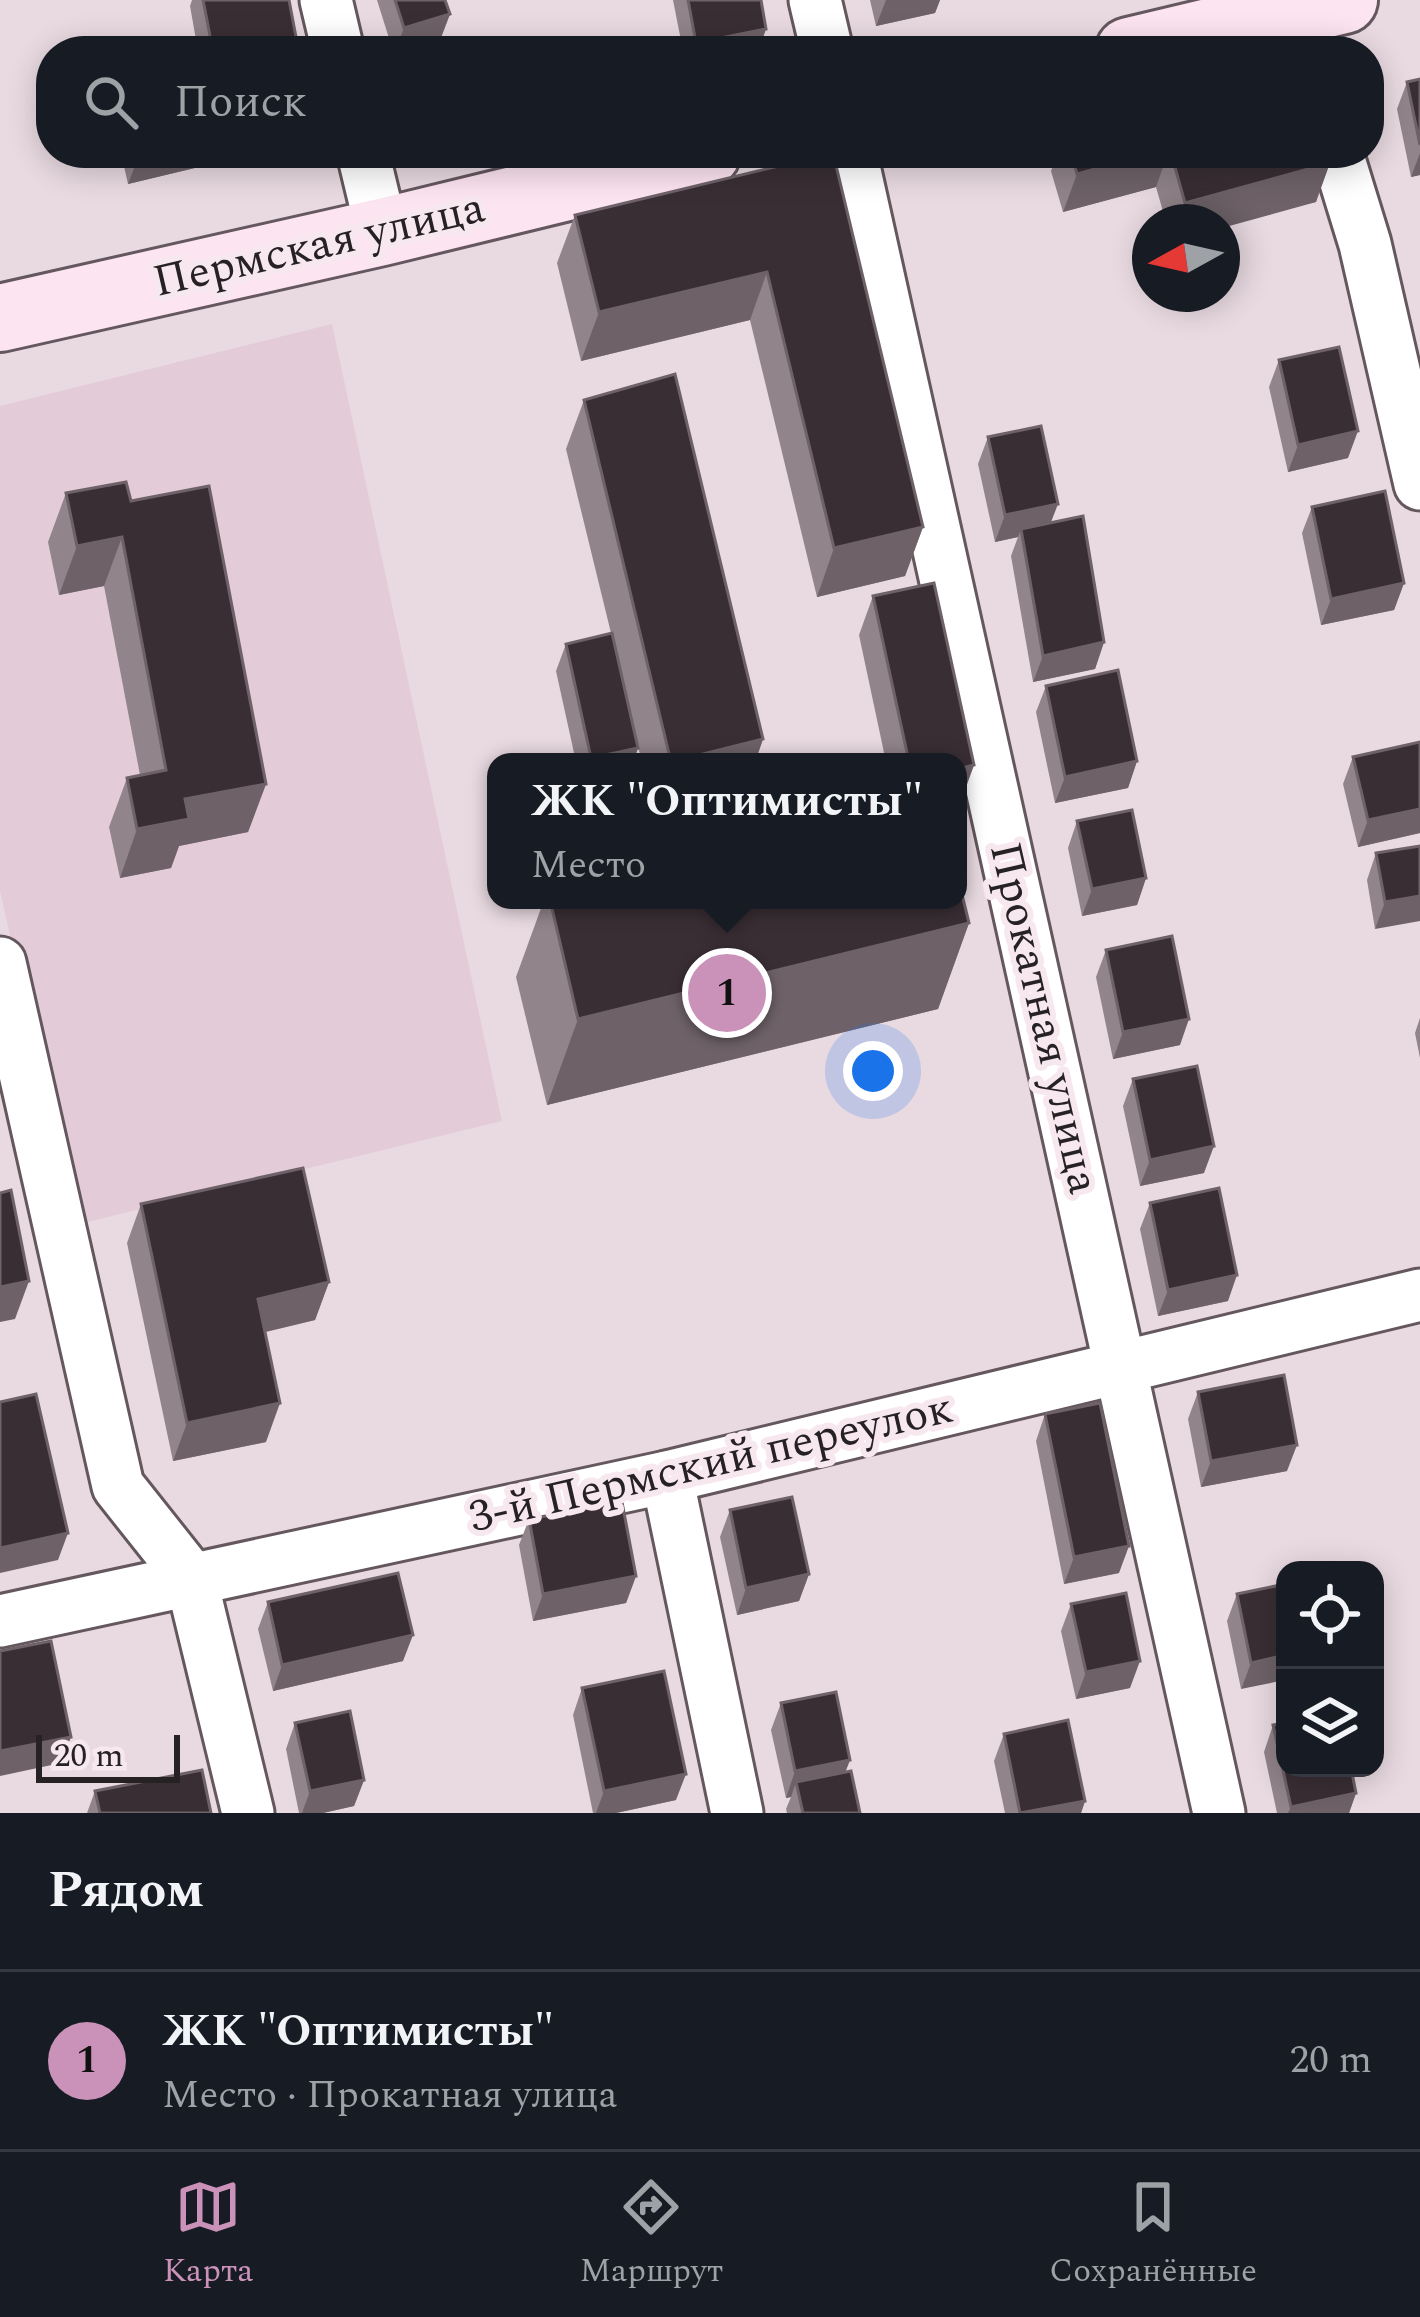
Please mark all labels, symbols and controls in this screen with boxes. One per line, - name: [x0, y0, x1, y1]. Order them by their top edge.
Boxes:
- search box: [36, 36, 1384, 168]
- text: Поиск: [174, 68, 307, 137]
- icon: search: [78, 69, 144, 135]
- street label: Пермская улица: [146, 173, 492, 317]
- north arrow: [1132, 204, 1240, 312]
- popup: [487, 753, 967, 909]
- text: ЖК "Оптимисты": [531, 767, 923, 836]
- street label: Прокатная улица: [970, 835, 1118, 1201]
- text: Место: [531, 836, 646, 895]
- pin: 1: [688, 948, 766, 1038]
- your location: [843, 1041, 903, 1101]
- street label: 3-й Пермский переулок: [462, 1374, 960, 1552]
- map controls: [1276, 1561, 1384, 1777]
- button: locate: [1276, 1561, 1384, 1669]
- button: layers: [1276, 1669, 1384, 1777]
- scale bar: [36, 1729, 180, 1782]
- text: 20 m: [54, 1731, 124, 1781]
- text: Рядом: [48, 1852, 204, 1930]
- text: ЖК "Оптимисты": [162, 1997, 554, 2066]
- text: 1: [76, 2031, 98, 2090]
- text: 20 m: [1290, 2031, 1372, 2090]
- text: Место · Прокатная улица: [162, 2066, 618, 2125]
- tab: Карта: [163, 2174, 253, 2296]
- tab: Маршрут: [579, 2174, 723, 2296]
- tab: Сохранённые: [1049, 2174, 1257, 2296]

